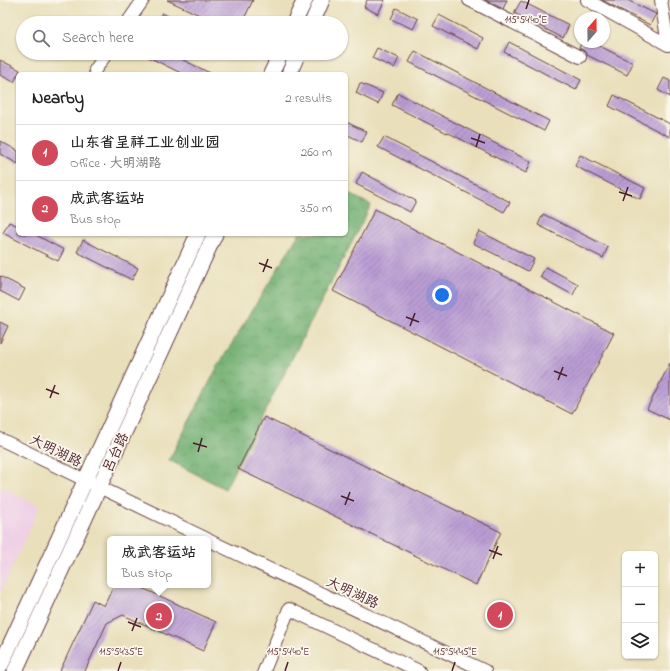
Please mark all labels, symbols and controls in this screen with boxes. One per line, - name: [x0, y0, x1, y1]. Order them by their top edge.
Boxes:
- north arrow: [574, 12, 610, 48]
- text: 115°54'40"E: [505, 13, 547, 28]
- search box: [16, 16, 348, 60]
- icon: search: [30, 27, 52, 49]
- text: Search here: [62, 27, 134, 49]
- text: Nearby: [32, 86, 84, 111]
- text: 2 results: [285, 89, 332, 108]
- text: 山东省呈祥工业创业园: [70, 132, 220, 154]
- text: 1: [43, 143, 47, 162]
- text: 260 m: [301, 143, 332, 162]
- text: Office · 大明湖路: [70, 154, 161, 173]
- text: 成武客运站: [70, 188, 145, 210]
- text: 2: [42, 199, 48, 218]
- text: 350 m: [300, 199, 332, 218]
- text: Bus stop: [70, 210, 121, 229]
- your location: [432, 285, 452, 305]
- street label: 吕台路: [98, 429, 135, 476]
- street label: 大明湖路: [26, 430, 85, 473]
- popup: [107, 536, 211, 588]
- text: 成武客运站: [121, 542, 197, 564]
- map controls: [622, 551, 658, 659]
- button: +: [622, 551, 658, 587]
- text: Bus stop: [121, 564, 172, 583]
- street label: 大明湖路: [323, 572, 382, 615]
- button: −: [622, 587, 658, 623]
- pin: 1: [487, 600, 513, 630]
- pin: 2: [146, 601, 172, 631]
- button: layers: [622, 623, 658, 659]
- text: 115°54'35"E: [99, 645, 143, 660]
- text: 115°54'40"E: [267, 645, 309, 660]
- text: 115°54'45"E: [433, 645, 477, 660]

